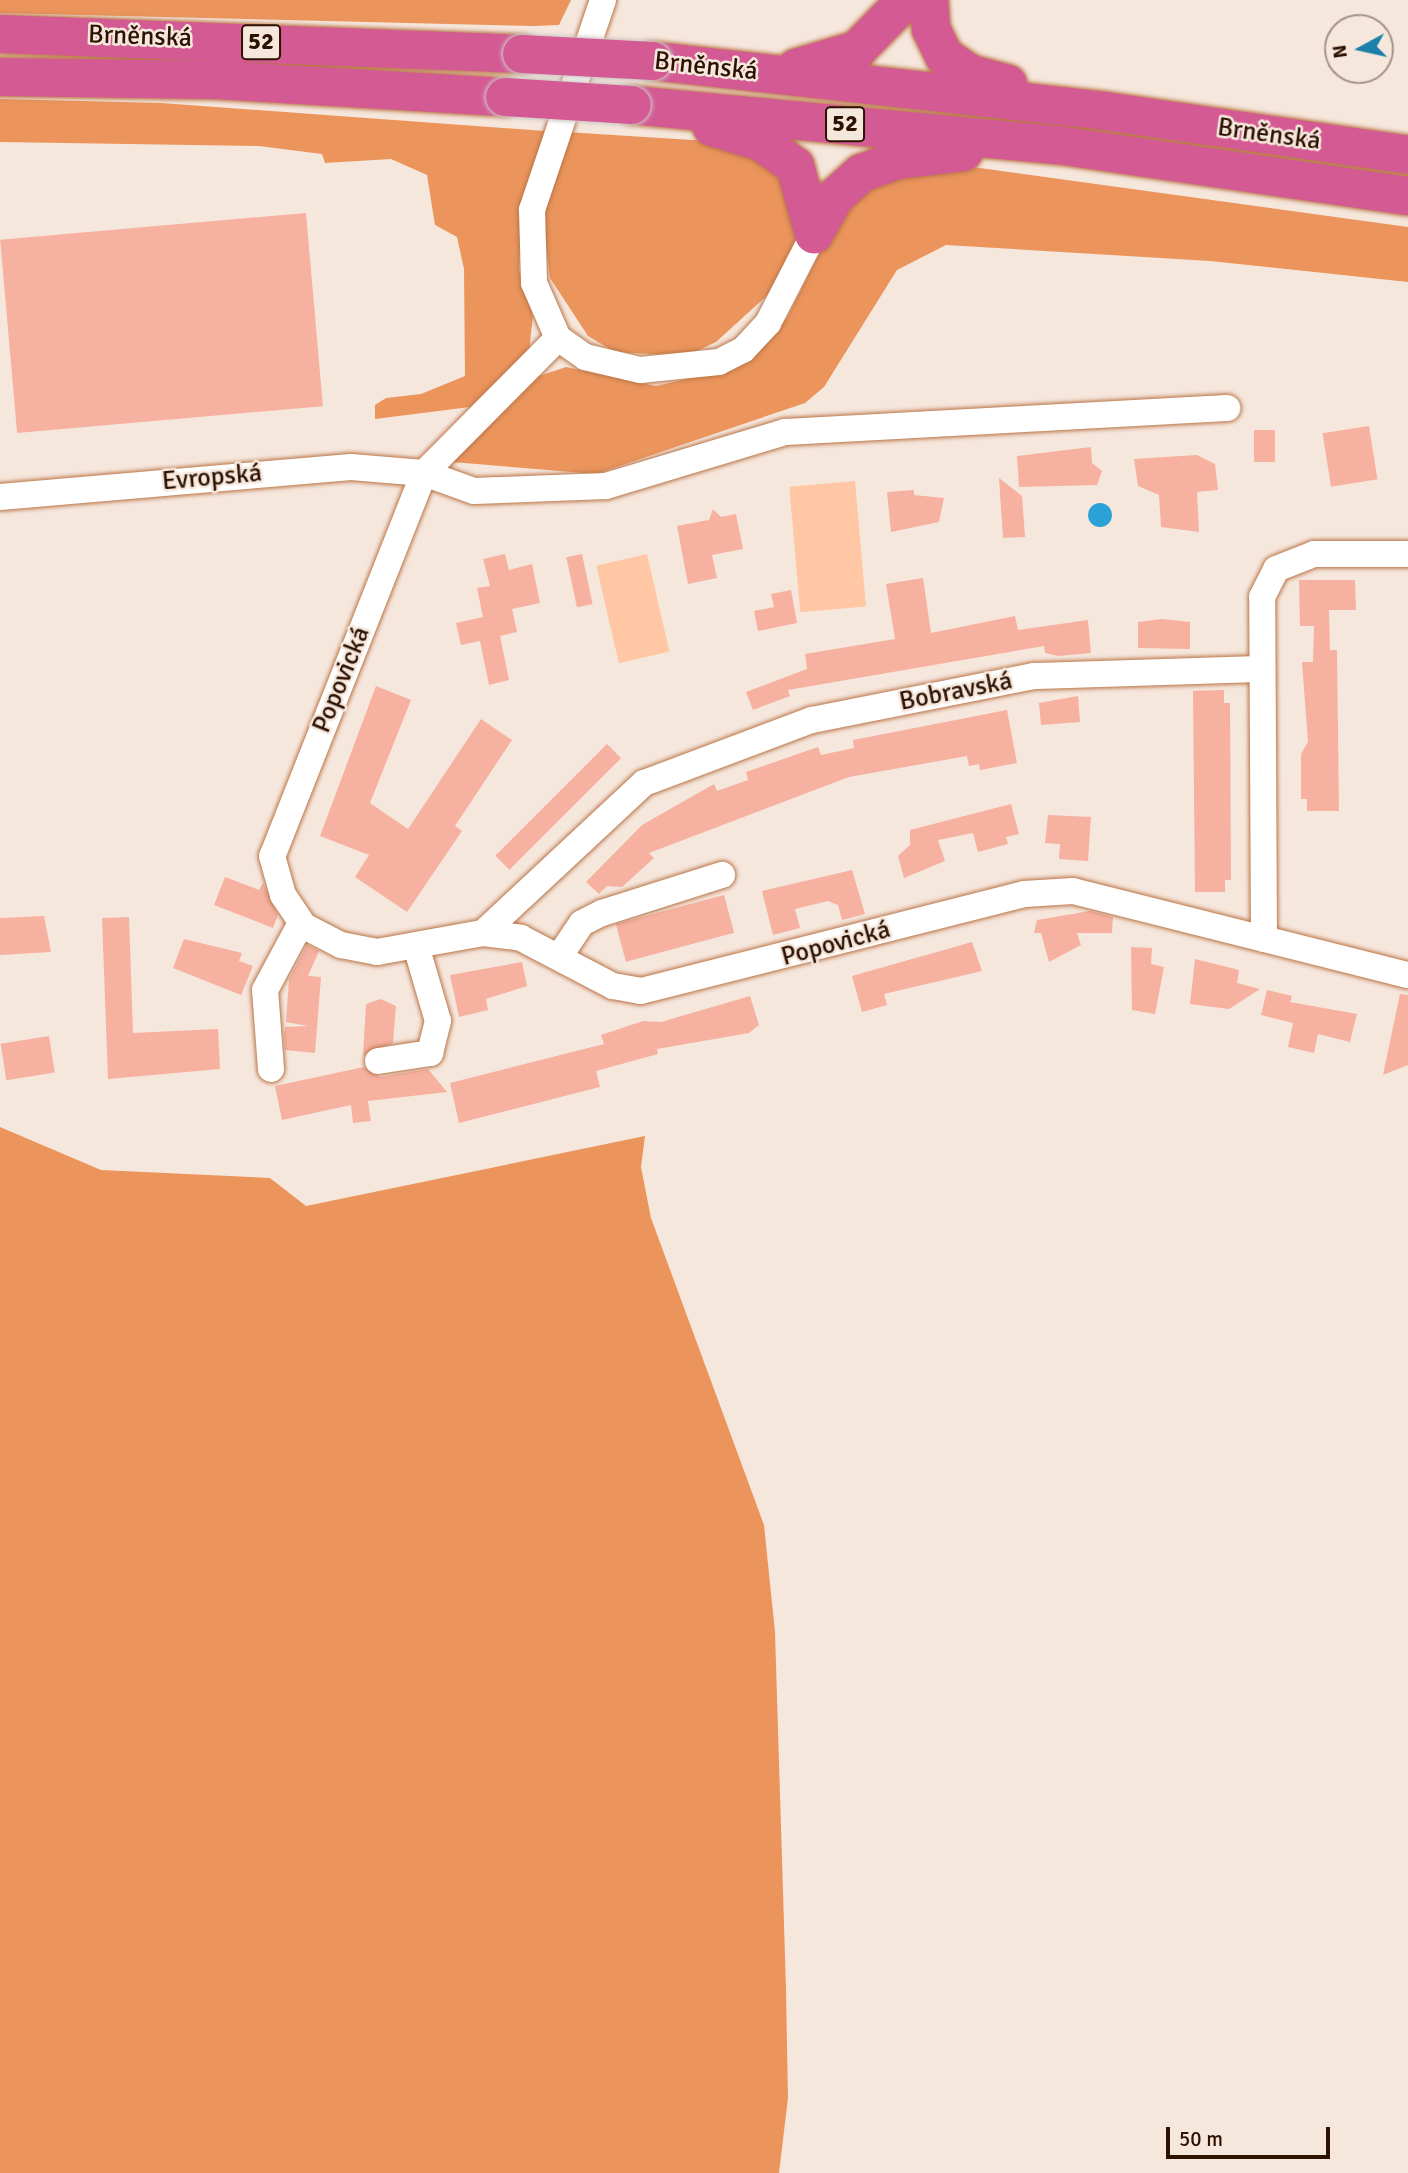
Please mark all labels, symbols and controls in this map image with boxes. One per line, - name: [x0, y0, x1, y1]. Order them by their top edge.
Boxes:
- north arrow: [1324, 14, 1394, 84]
- street label: Brněnská: [88, 20, 192, 54]
- road number: 52: [240, 22, 282, 62]
- text: N: [1327, 43, 1353, 60]
- street label: Brněnská: [653, 46, 759, 88]
- road number: 52: [824, 104, 866, 144]
- street label: Brněnská: [1215, 112, 1323, 158]
- street label: Evropská: [161, 458, 263, 498]
- street label: Popovická: [307, 622, 377, 738]
- street label: Bobravská: [897, 666, 1015, 718]
- street label: Popovická: [778, 914, 894, 974]
- scale bar: [1170, 2114, 1334, 2158]
- text: 50 m: [1179, 2126, 1223, 2152]

